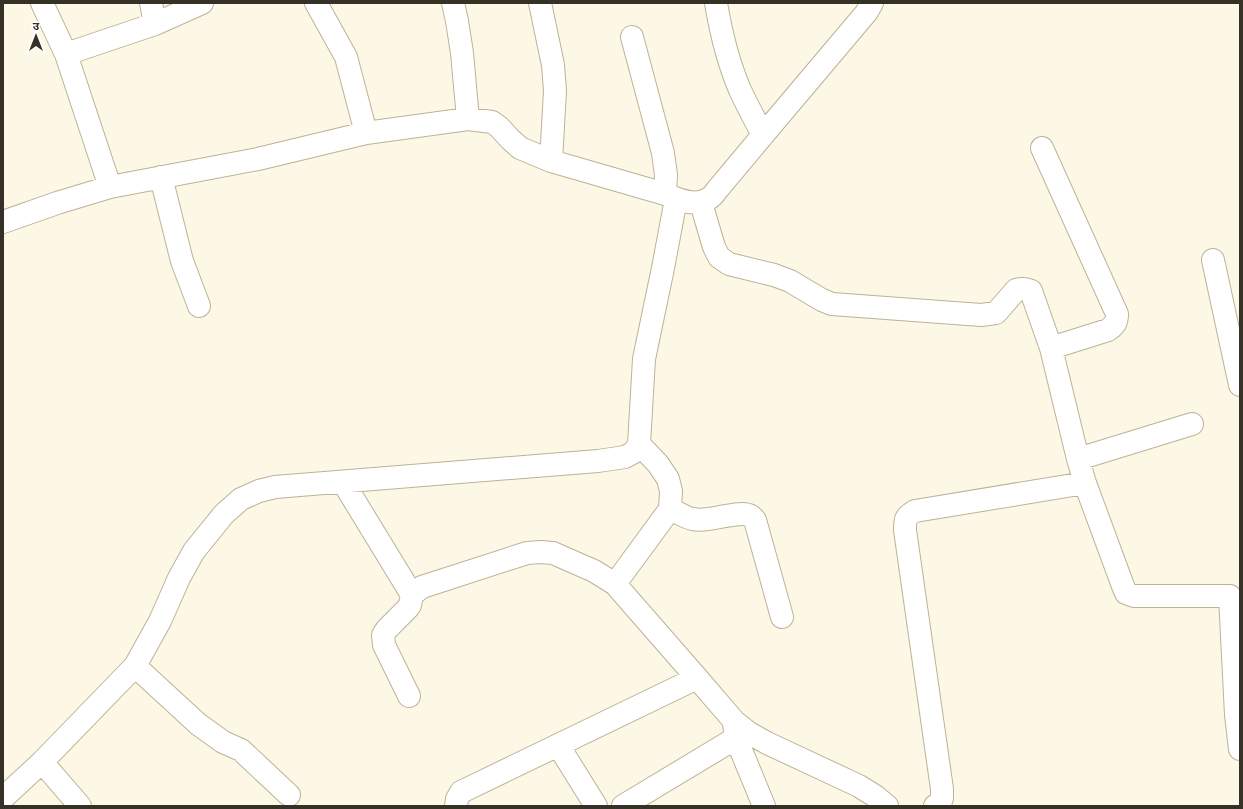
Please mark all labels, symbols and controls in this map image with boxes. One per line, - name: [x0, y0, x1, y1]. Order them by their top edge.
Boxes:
- north arrow: [16, 16, 56, 56]
- text: उ: [33, 18, 40, 33]

